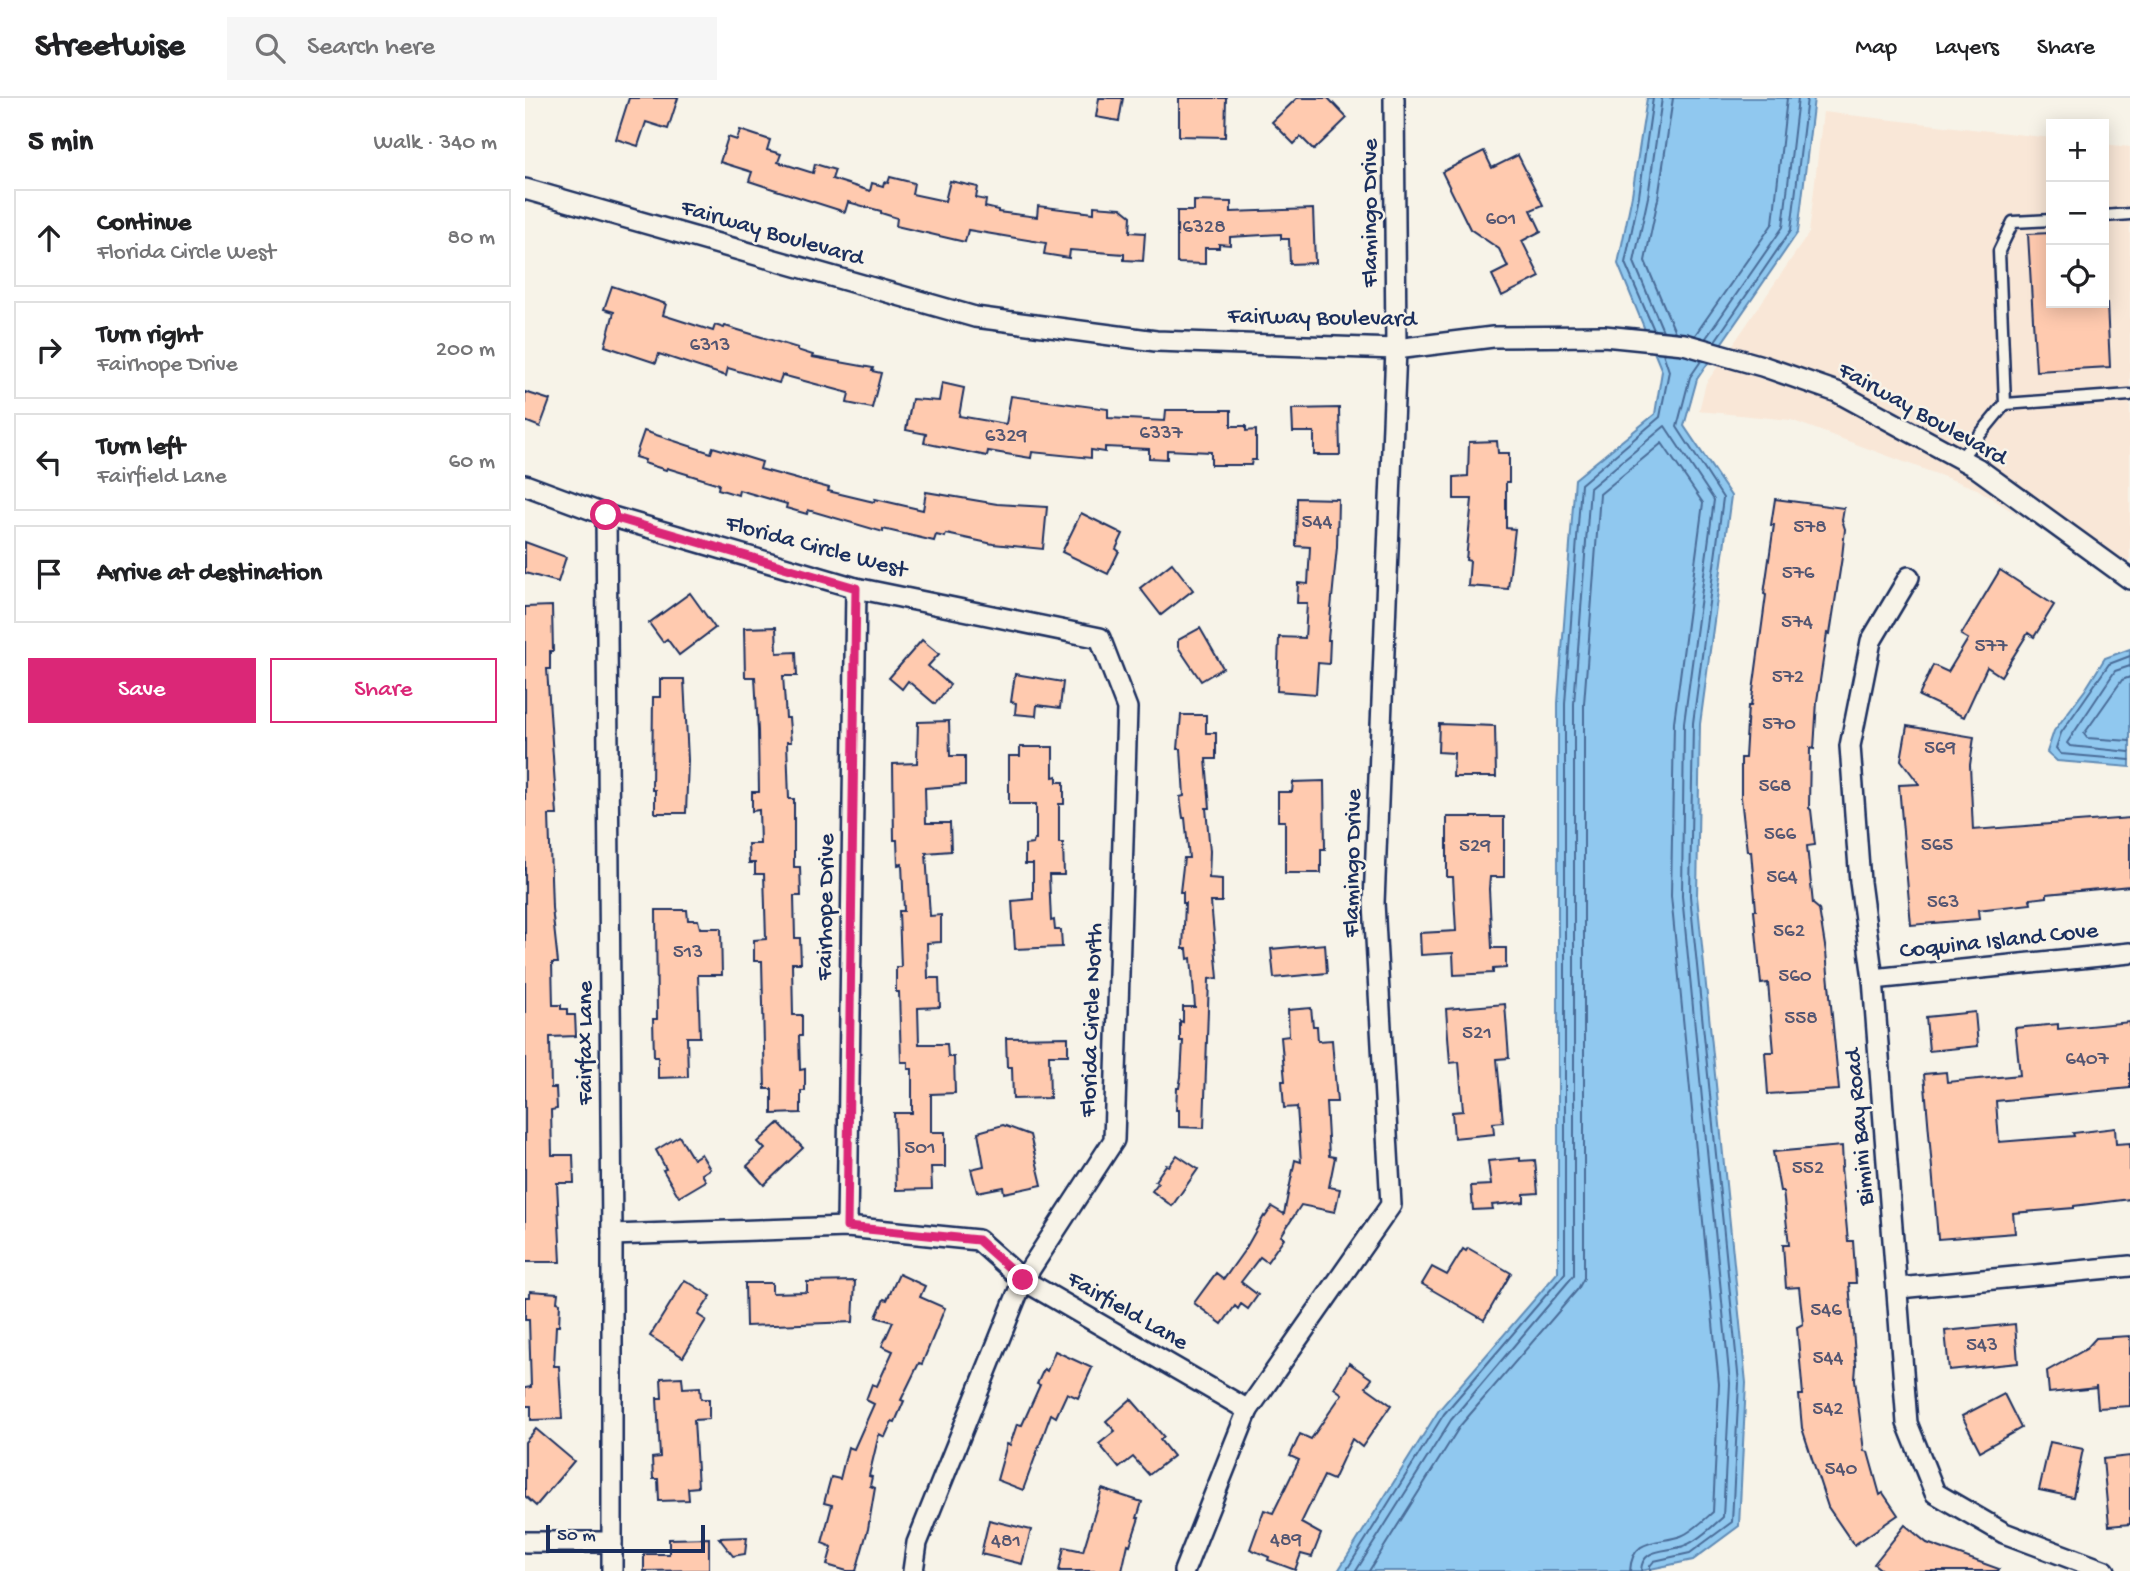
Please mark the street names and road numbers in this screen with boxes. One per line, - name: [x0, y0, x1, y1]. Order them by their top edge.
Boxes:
- street label: Flamingo Drive: [1357, 138, 1386, 288]
- street label: Fairway Boulevard: [676, 194, 869, 275]
- street label: Fairway Boulevard: [1226, 303, 1419, 335]
- street label: Fairway Boulevard: [1832, 356, 2013, 474]
- street label: Florida Circle West: [721, 510, 912, 587]
- street label: Flamingo Drive: [1338, 788, 1370, 939]
- street label: Fairhope Drive: [811, 833, 843, 982]
- street label: Coquina Island Cove: [1898, 917, 2100, 967]
- street label: Florida Circle North: [1075, 922, 1111, 1119]
- street label: Fairfax Lane: [572, 980, 601, 1106]
- street label: Bimini Bay Road: [1840, 1045, 1882, 1208]
- street label: Fairfield Lane: [1060, 1265, 1193, 1359]

